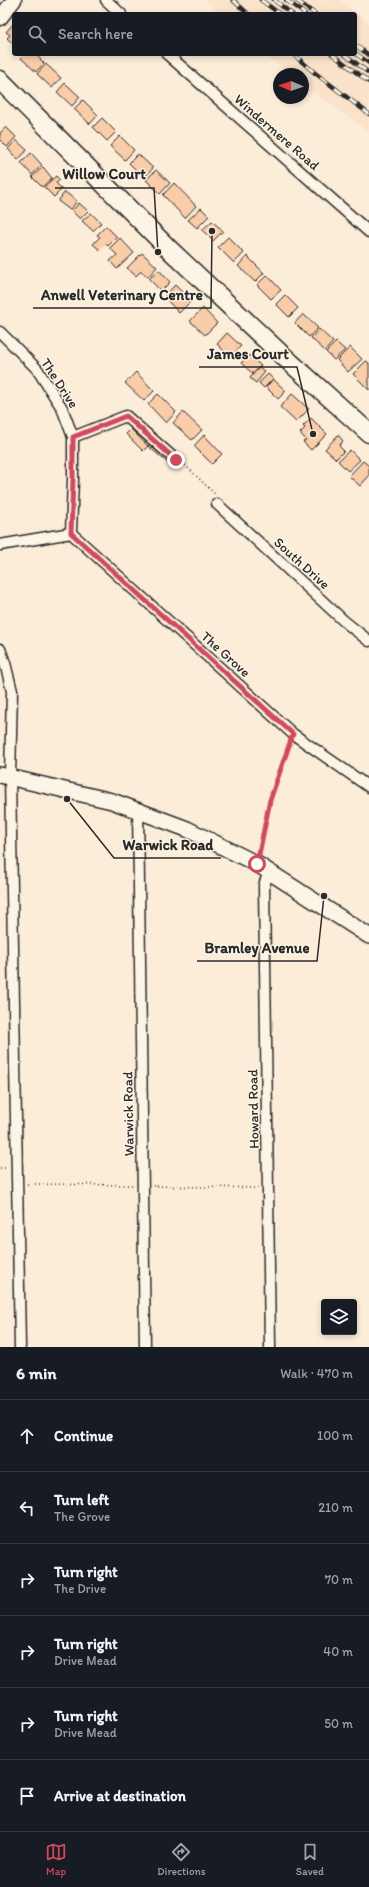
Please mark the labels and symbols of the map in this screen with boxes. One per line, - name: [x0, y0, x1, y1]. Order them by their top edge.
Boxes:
- north arrow: [273, 68, 309, 104]
- street label: Windermere Road: [231, 91, 323, 174]
- callout: Willow Court: [55, 161, 154, 188]
- text: Willow Court: [62, 165, 146, 183]
- callout: Anwell Veterinary Centre: [33, 281, 211, 308]
- text: Anwell Veterinary Centre: [40, 286, 203, 305]
- callout: James Court: [199, 340, 297, 367]
- text: James Court: [206, 345, 289, 363]
- street label: The Drive: [37, 355, 82, 412]
- route end: [167, 451, 185, 469]
- street label: South Drive: [270, 534, 333, 593]
- street label: The Grove: [197, 628, 254, 681]
- callout: Warwick Road: [114, 831, 221, 858]
- text: Warwick Road: [123, 836, 214, 854]
- route start: [248, 855, 266, 873]
- callout: Bramley Avenue: [197, 934, 317, 961]
- text: Bramley Avenue: [204, 939, 310, 958]
- street label: Howard Road: [244, 1069, 263, 1149]
- street label: Warwick Road: [119, 1071, 138, 1157]

